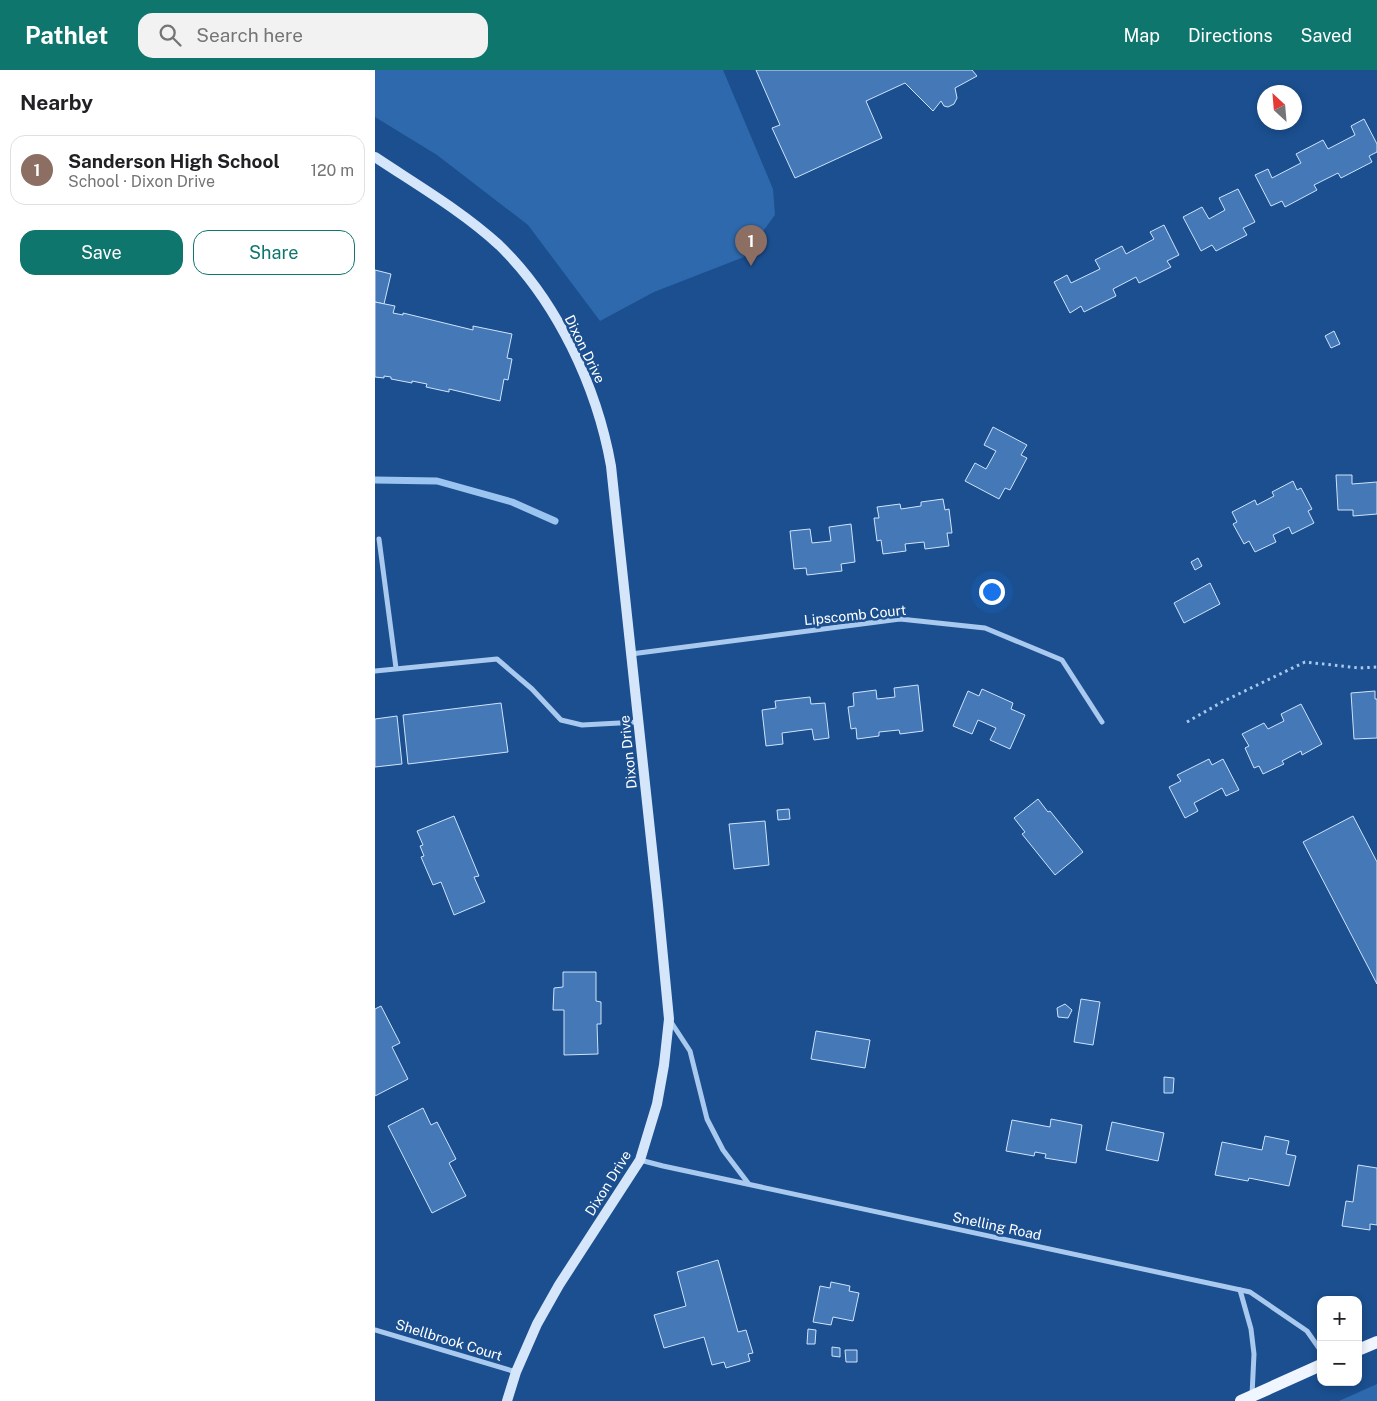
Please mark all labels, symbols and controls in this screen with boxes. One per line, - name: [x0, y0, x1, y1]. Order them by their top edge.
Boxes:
- search box: [138, 13, 488, 58]
- text: Pathlet: [25, 21, 108, 49]
- icon: search: [156, 21, 184, 49]
- text: Search here: [196, 24, 303, 46]
- text: Map: [1123, 25, 1160, 46]
- text: Directions: [1188, 25, 1273, 46]
- text: Saved: [1301, 25, 1352, 46]
- north arrow: [1257, 85, 1302, 130]
- text: Nearby: [20, 90, 93, 115]
- text: Sanderson High School: [68, 150, 280, 172]
- text: 1: [34, 161, 40, 180]
- text: 120 m: [310, 161, 354, 180]
- text: School · Dixon Drive: [68, 172, 215, 191]
- pin: 1: [735, 225, 767, 266]
- button: Save: [20, 230, 183, 275]
- button: Share: [193, 230, 355, 275]
- street label: Dixon Drive: [562, 312, 608, 386]
- your location: [979, 579, 1005, 605]
- street label: Lipscomb Court: [803, 602, 907, 628]
- street label: Dixon Drive: [616, 714, 640, 789]
- street label: Dixon Drive: [582, 1147, 634, 1218]
- street label: Snelling Road: [951, 1209, 1043, 1243]
- map controls: [1317, 1296, 1362, 1386]
- button: +: [1317, 1296, 1362, 1341]
- street label: Shellbrook Court: [394, 1316, 504, 1364]
- button: −: [1317, 1341, 1362, 1386]

